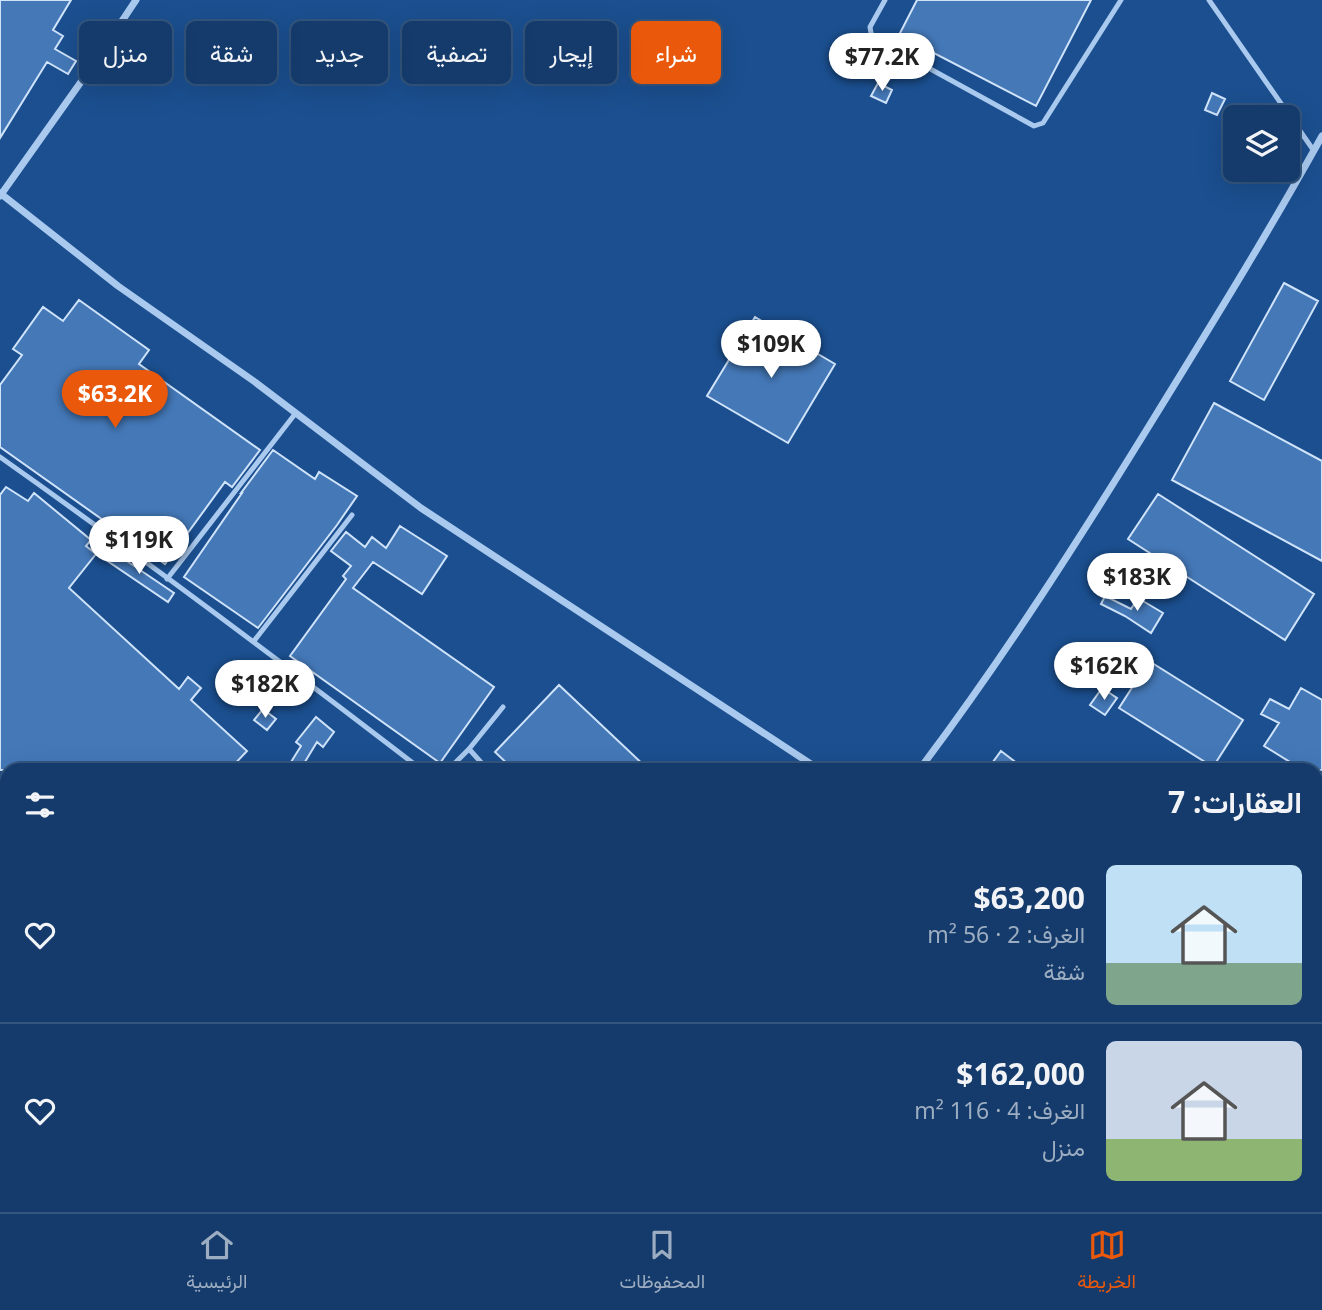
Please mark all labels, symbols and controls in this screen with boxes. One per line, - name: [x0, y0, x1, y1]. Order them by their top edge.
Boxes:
- chip: منزل: [79, 21, 172, 84]
- chip: شقة: [186, 21, 277, 84]
- chip: جديد: [291, 21, 388, 84]
- chip: تصفية: [402, 21, 511, 84]
- chip: إيجار: [525, 21, 617, 84]
- chip: شراء: [631, 21, 721, 84]
- pin: $77.2K: [825, 34, 939, 93]
- text: $77.2K: [845, 40, 919, 72]
- map controls: [1223, 105, 1300, 182]
- button: layers: [1223, 105, 1300, 182]
- pin: $109K: [722, 320, 820, 380]
- text: $109K: [737, 327, 805, 359]
- pin: $63.2K: [58, 370, 172, 430]
- text: $63.2K: [78, 377, 152, 409]
- pin: $119K: [90, 516, 188, 576]
- text: $119K: [105, 523, 173, 555]
- pin: $183K: [1088, 554, 1186, 613]
- text: $183K: [1103, 560, 1171, 592]
- pin: $162K: [1055, 642, 1153, 702]
- text: $162K: [1070, 649, 1138, 681]
- pin: $182K: [216, 660, 314, 720]
- text: $182K: [231, 667, 299, 699]
- text: العقارات: 7: [1168, 781, 1302, 822]
- icon: filters: [21, 786, 59, 824]
- text: $63,200: [973, 877, 1085, 918]
- icon: home: [1162, 893, 1246, 977]
- icon: heart: [21, 916, 59, 954]
- text: الغرف: 2 · 56 m²: [927, 918, 1085, 950]
- text: شقة: [1043, 955, 1085, 987]
- text: $162,000: [956, 1053, 1085, 1094]
- icon: home: [1162, 1069, 1246, 1153]
- icon: heart: [21, 1092, 59, 1130]
- text: الغرف: 4 · 116 m²: [914, 1094, 1085, 1126]
- text: منزل: [1042, 1131, 1085, 1163]
- tab: الرئيسية: [186, 1226, 247, 1298]
- tab: المحفوظات: [620, 1226, 705, 1298]
- tab: الخريطة: [1077, 1226, 1136, 1298]

